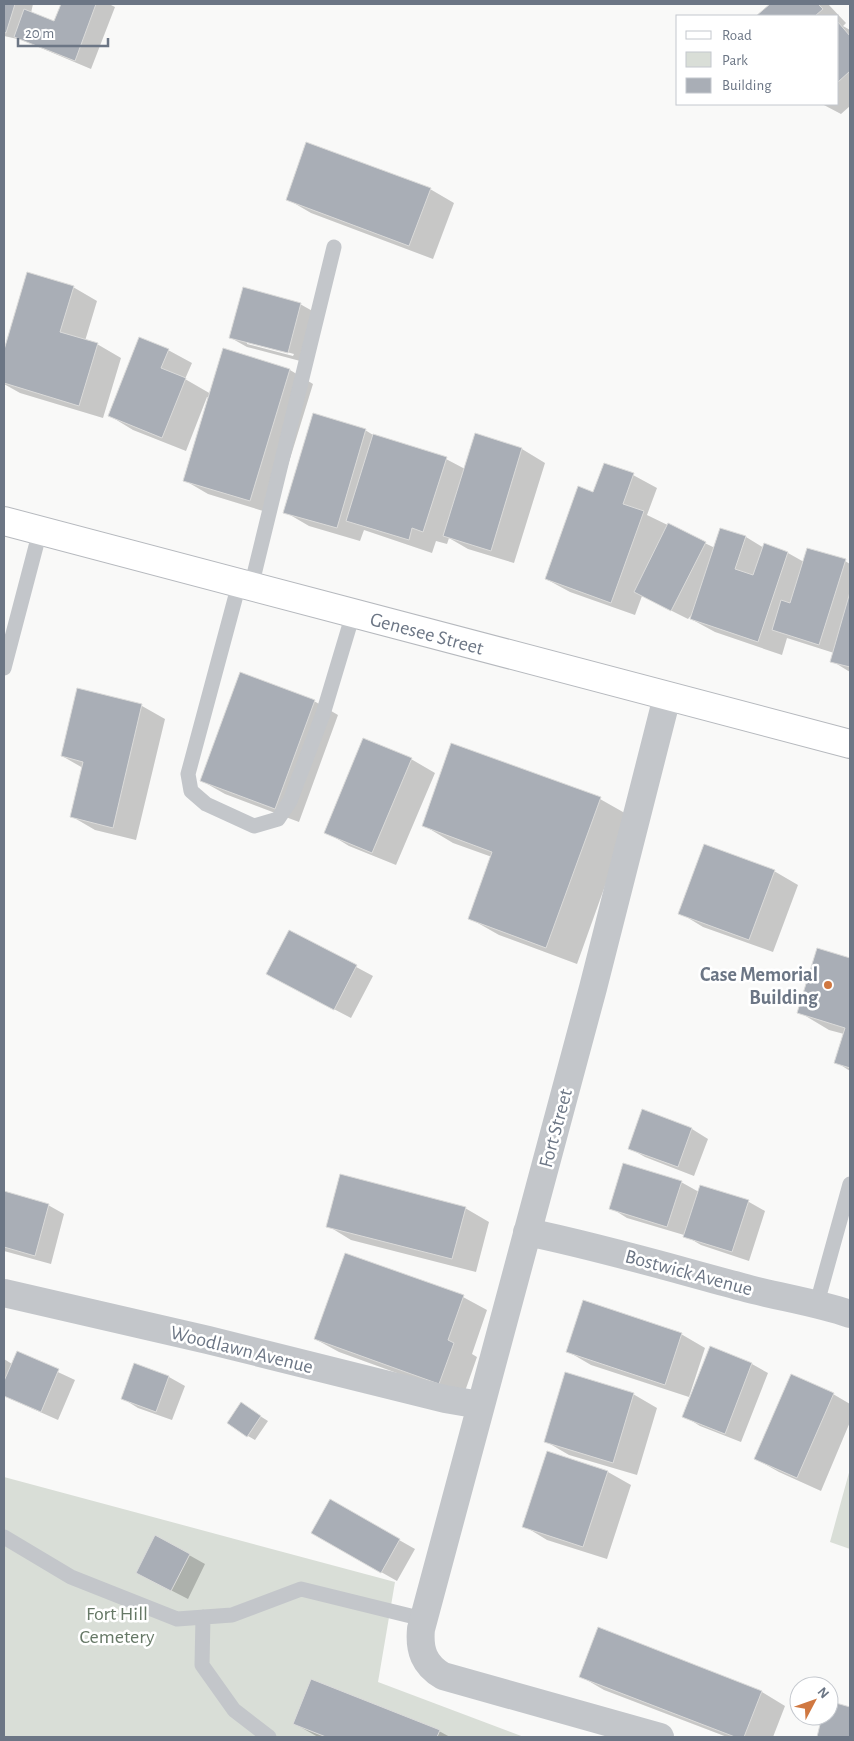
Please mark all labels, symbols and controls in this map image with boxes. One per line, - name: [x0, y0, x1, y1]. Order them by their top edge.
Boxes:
- scale bar: [18, 15, 108, 47]
- legend: [676, 15, 839, 105]
- text: 20 m: [25, 26, 54, 41]
- text: Road: [722, 28, 752, 43]
- text: Park: [722, 53, 748, 68]
- text: Building: [722, 78, 772, 93]
- street label: Genesee Street: [368, 609, 486, 659]
- place label: Case Memorial Building: [700, 965, 819, 1008]
- marker: Case Memorial Building: [822, 979, 834, 991]
- street label: Fort Street: [536, 1086, 576, 1170]
- street label: Bostwick Avenue: [623, 1246, 755, 1300]
- street label: Woodlawn Avenue: [168, 1323, 315, 1377]
- park label: Fort Hill Cemetery: [80, 1604, 155, 1647]
- north arrow: [789, 1676, 839, 1726]
- text: N: [815, 1685, 832, 1701]

